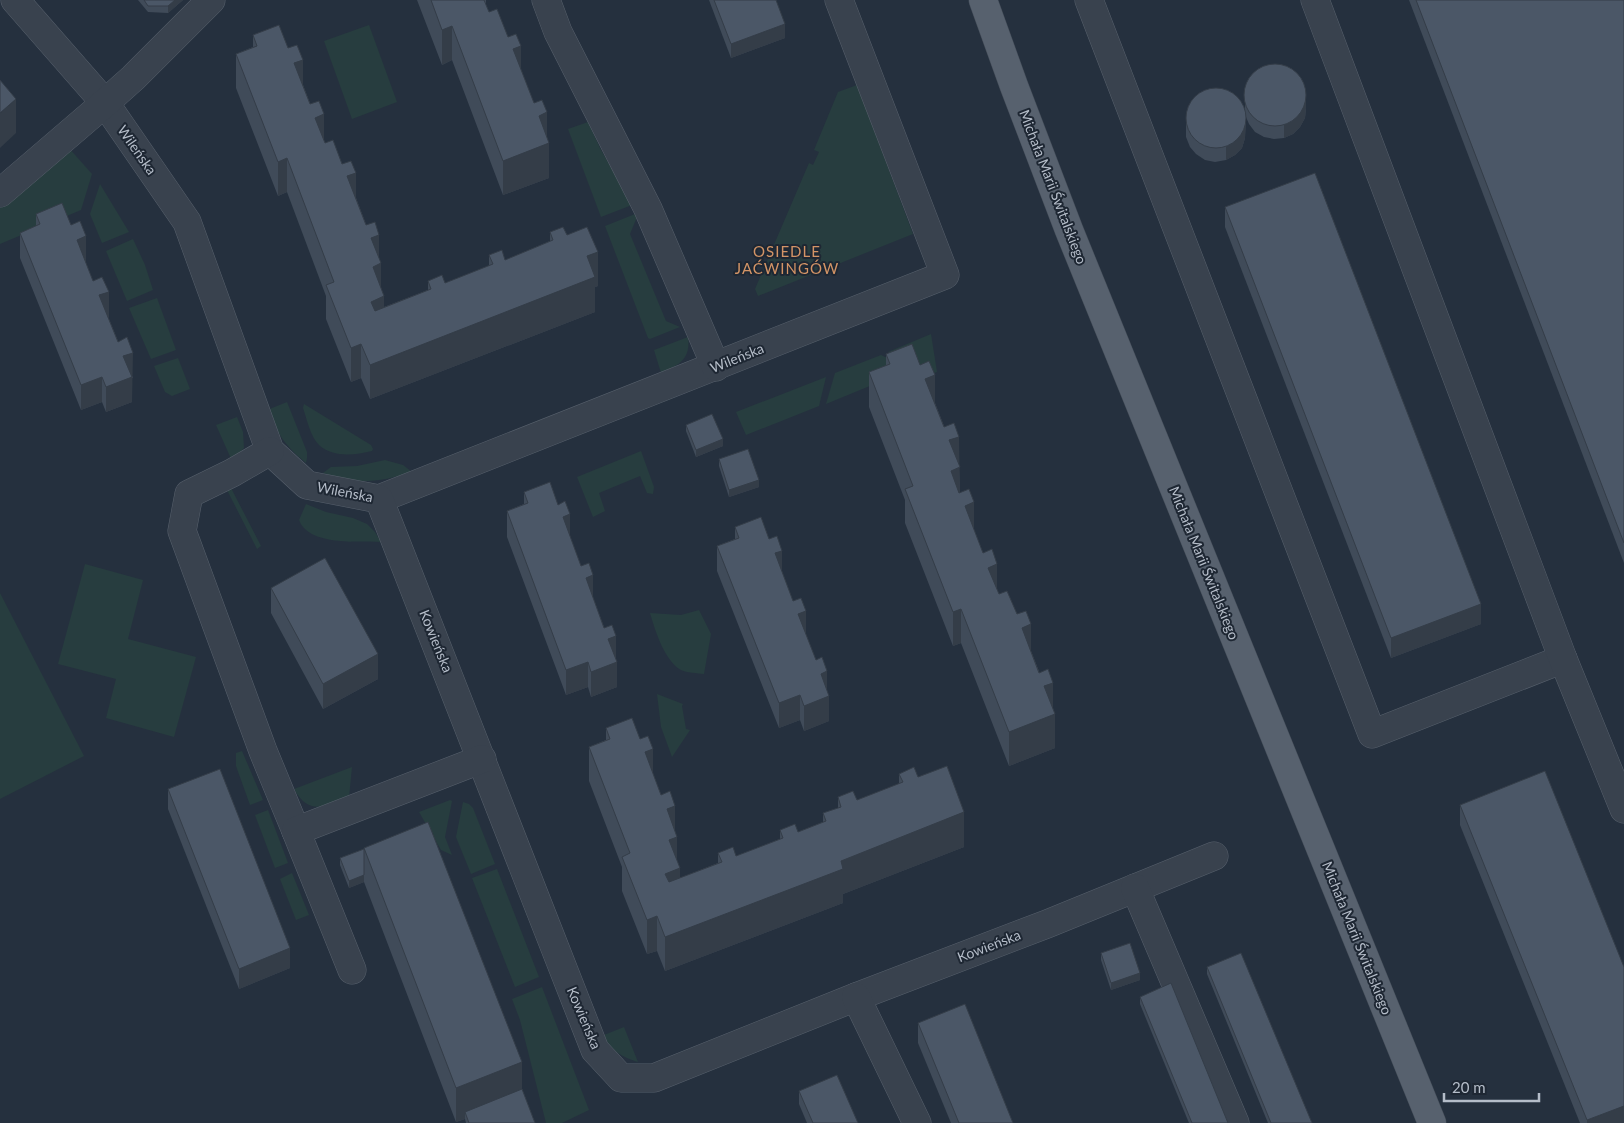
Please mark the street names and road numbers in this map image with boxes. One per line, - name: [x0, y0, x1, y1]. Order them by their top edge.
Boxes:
- street label: Michała Marii Świtalskiego: [1016, 107, 1091, 266]
- street label: Wileńska: [114, 122, 161, 178]
- street label: Wileńska: [707, 339, 766, 376]
- street label: Wileńska: [316, 478, 374, 505]
- street label: Michała Marii Świtalskiego: [1166, 484, 1243, 642]
- street label: Kowieńska: [416, 607, 457, 675]
- street label: Michała Marii Świtalskiego: [1319, 859, 1396, 1017]
- street label: Kowieńska: [955, 926, 1023, 965]
- street label: Kowieńska: [564, 984, 605, 1052]

